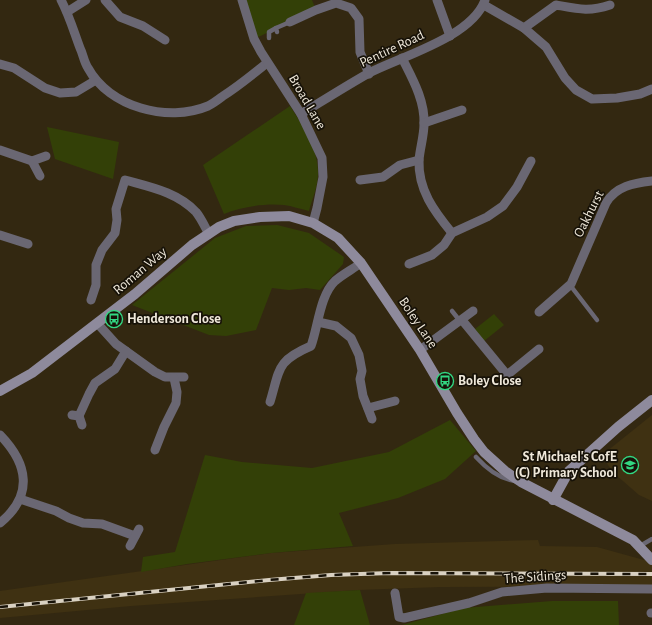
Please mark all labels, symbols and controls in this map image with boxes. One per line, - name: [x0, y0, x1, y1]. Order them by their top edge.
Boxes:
- street label: Pentire Road: [358, 28, 426, 70]
- street label: Broad Lane: [286, 72, 328, 132]
- street label: Oakhurst: [571, 188, 607, 240]
- street label: Roman Way: [111, 245, 169, 297]
- street label: Boley Lane: [396, 295, 440, 351]
- bus stop icon: Henderson Close: [104, 309, 124, 329]
- place label: Henderson Close: [127, 312, 221, 326]
- bus stop icon: Boley Close: [435, 371, 455, 391]
- place label: Boley Close: [458, 374, 522, 388]
- place label: St Michael's CofE (C) Primary School: [515, 450, 617, 480]
- school or university icon: St Michael's CofE (C) Primary School: [620, 455, 640, 475]
- street label: The Sidings: [503, 568, 567, 586]

